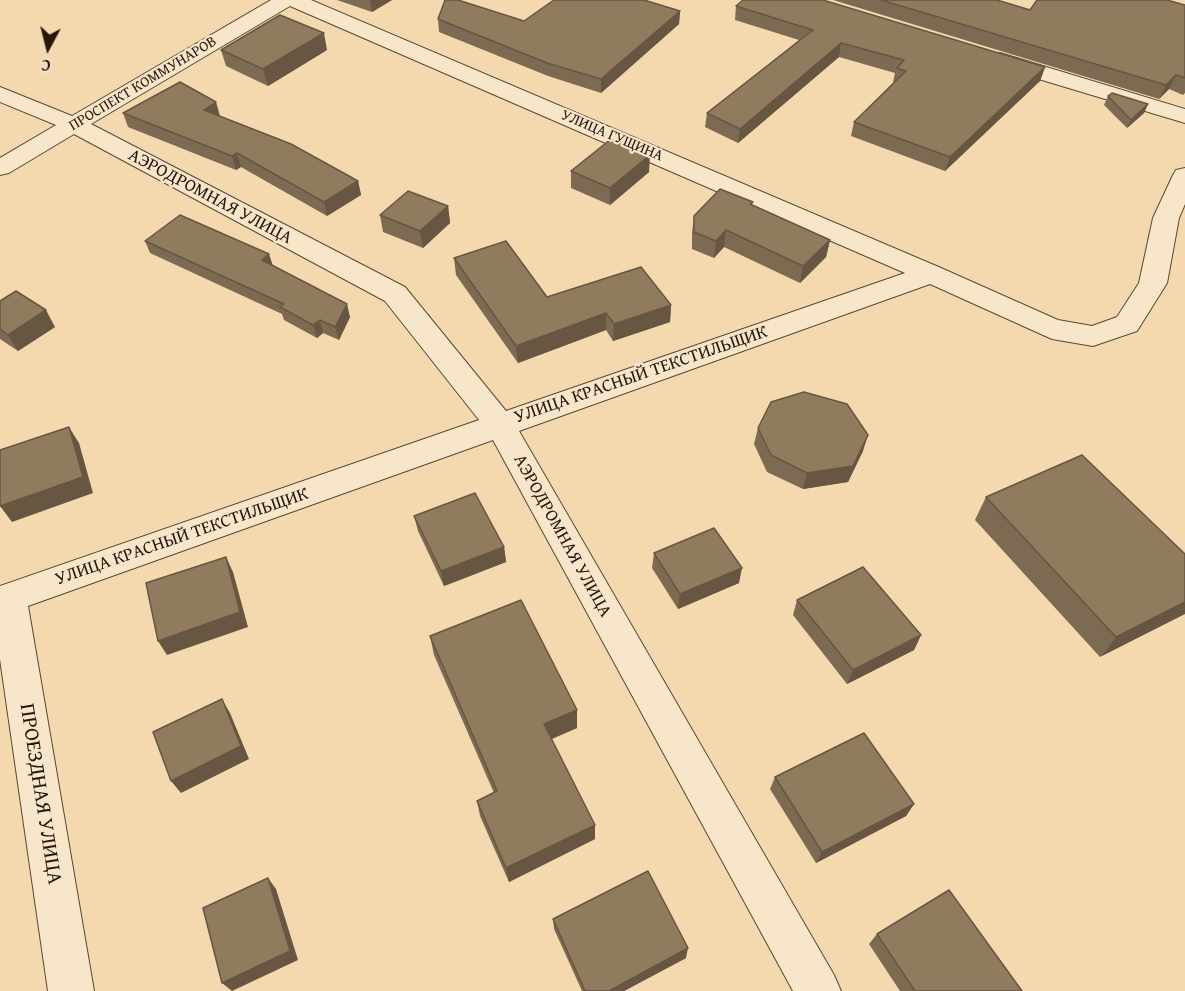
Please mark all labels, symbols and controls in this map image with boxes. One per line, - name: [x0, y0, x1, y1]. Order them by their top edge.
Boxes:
- north arrow: [18, 18, 78, 78]
- street label: ПРОСПЕКТ КОММУНАРОВ: [66, 33, 220, 135]
- text: С: [40, 53, 52, 78]
- street label: УЛИЦА ГУЩИНА: [558, 106, 666, 166]
- street label: АЭРОДРОМНАЯ УЛИЦА: [124, 145, 296, 249]
- street label: УЛИЦА КРАСНЫЙ ТЕКСТИЛЬЩИК: [511, 321, 771, 429]
- street label: АЭРОДРОМНАЯ УЛИЦА: [508, 451, 616, 621]
- street label: УЛИЦА КРАСНЫЙ ТЕКСТИЛЬЩИК: [52, 483, 312, 591]
- street label: ПРОЕЗДНАЯ УЛИЦА: [13, 702, 67, 886]

